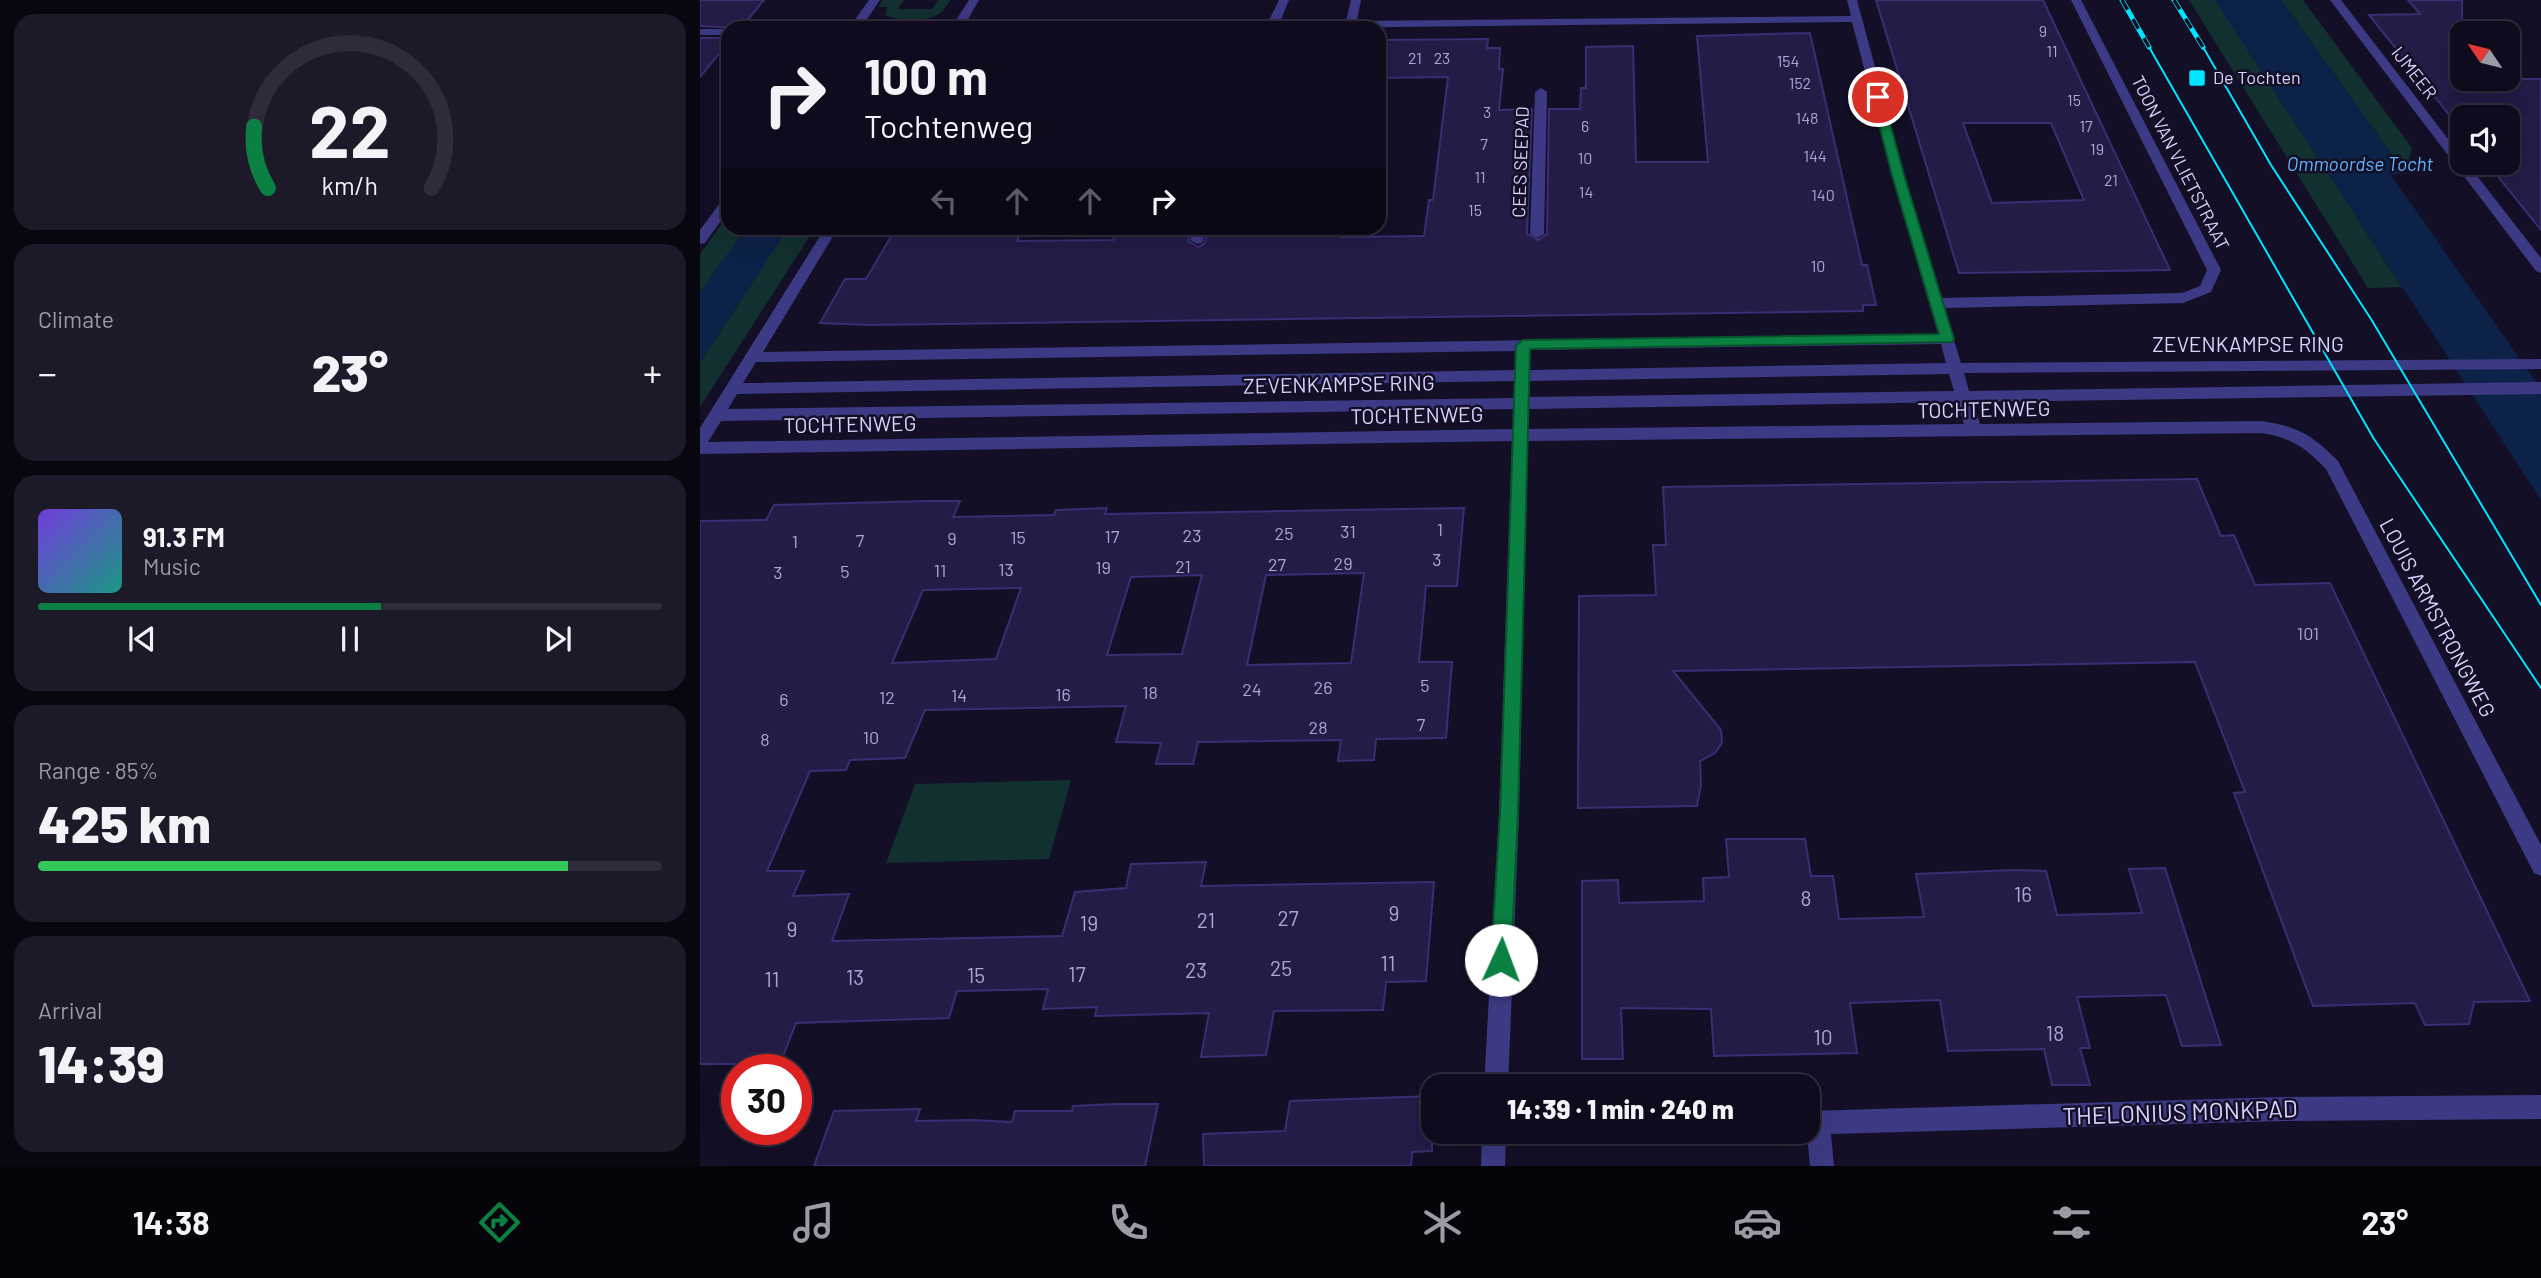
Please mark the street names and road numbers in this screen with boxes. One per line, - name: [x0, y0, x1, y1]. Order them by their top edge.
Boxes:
- street label: IJMEER: [2387, 42, 2442, 103]
- street label: TOON VAN VLIETSTRAAT: [2127, 72, 2234, 253]
- street label: CEES SEEPAD: [1507, 106, 1533, 218]
- street label: ZEVENKAMPSE RING: [2152, 331, 2344, 356]
- street label: ZEVENKAMPSE RING: [1243, 369, 1435, 398]
- street label: TOCHTENWEG: [1917, 395, 2051, 422]
- street label: TOCHTENWEG: [1350, 401, 1484, 428]
- street label: TOCHTENWEG: [783, 410, 917, 437]
- street label: LOUIS ARMSTRONGWEG: [2375, 514, 2501, 721]
- street label: THELONIUS MONKPAD: [2062, 1093, 2298, 1130]

